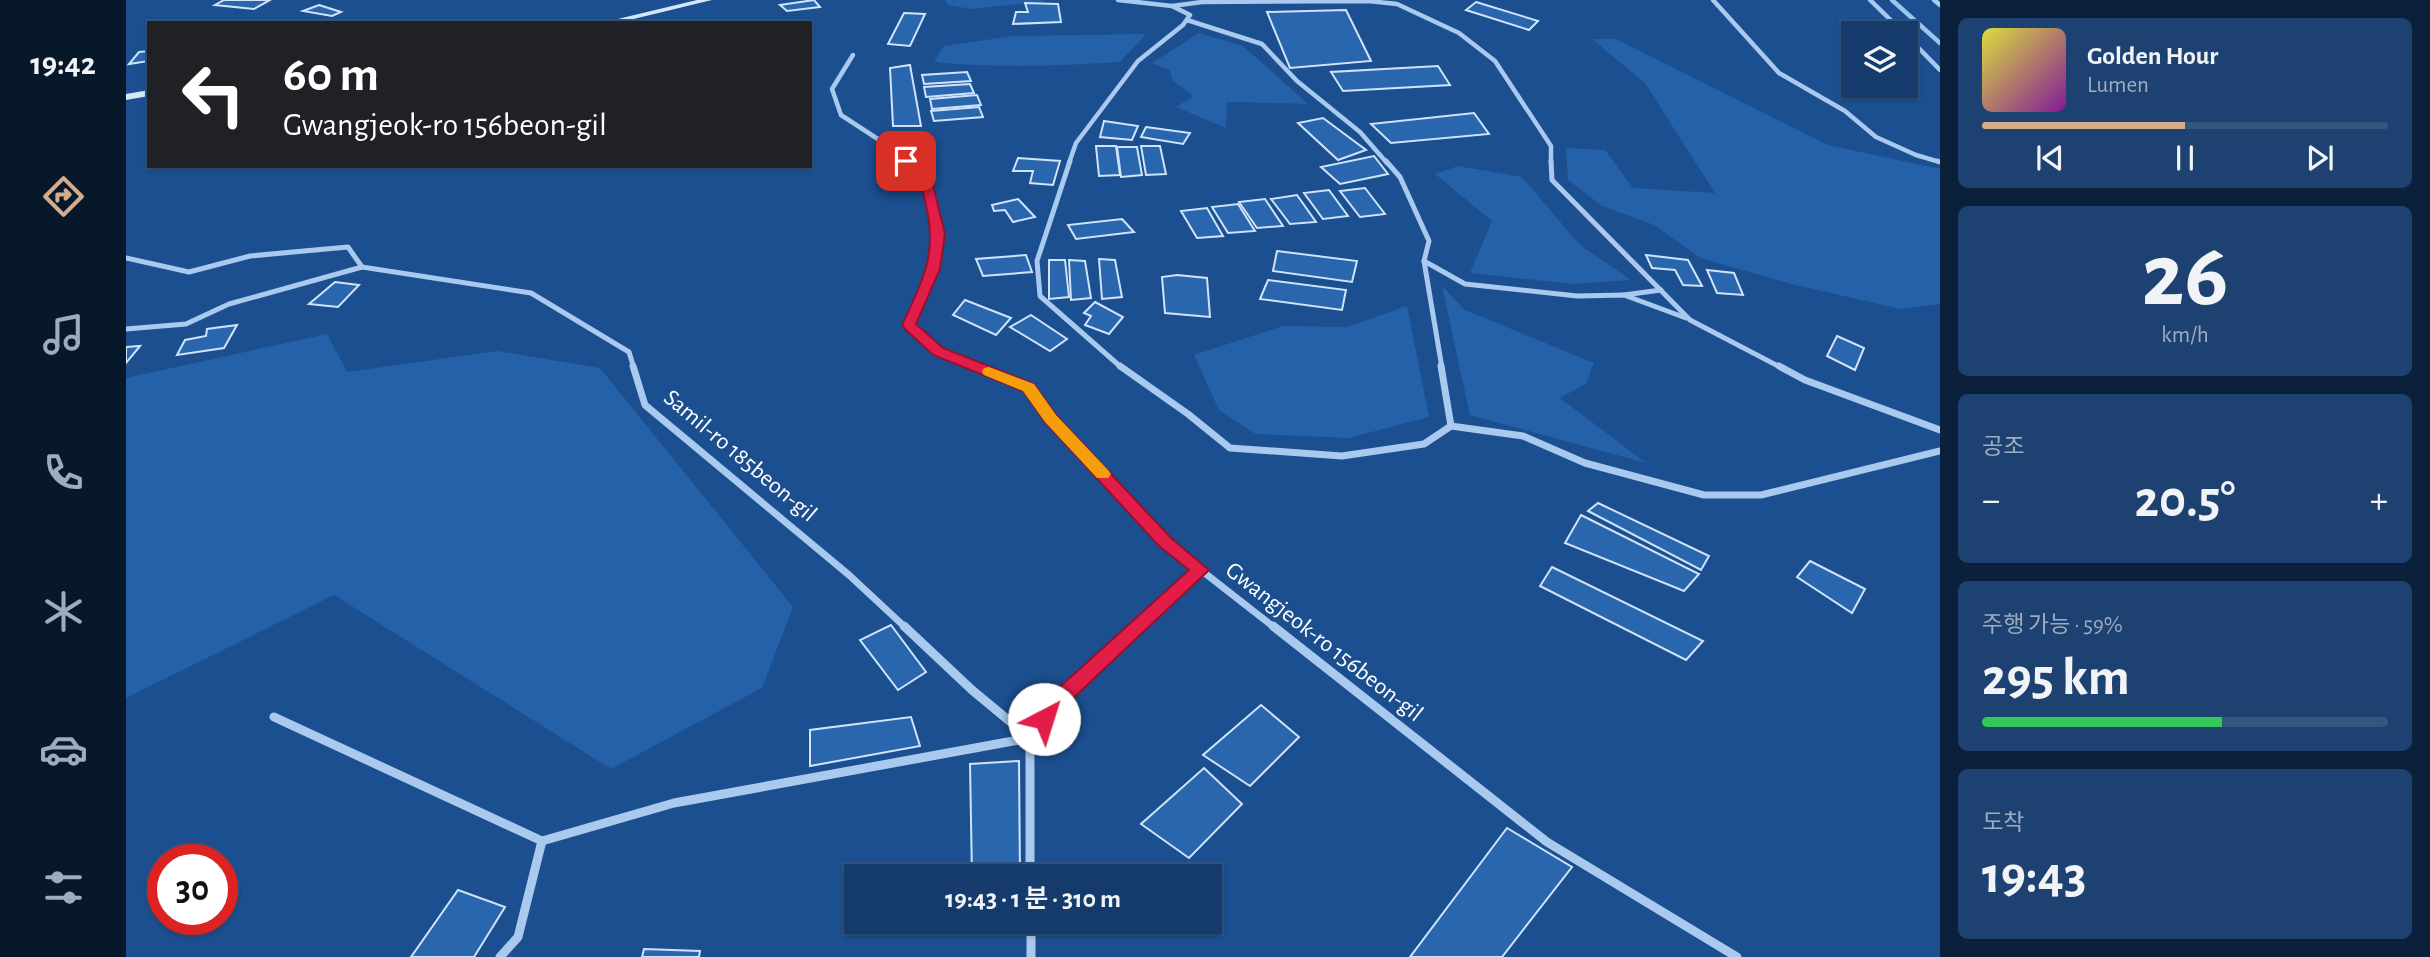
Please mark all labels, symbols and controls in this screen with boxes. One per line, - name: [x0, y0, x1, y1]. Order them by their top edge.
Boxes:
- map controls: [1841, 21, 1918, 98]
- button: layers: [1841, 21, 1918, 98]
- text: Golden Hour: [2087, 43, 2218, 69]
- text: 19:42: [30, 48, 96, 80]
- icon: left: [168, 49, 259, 140]
- text: 60 m: [283, 51, 379, 100]
- text: Lumen: [2087, 74, 2149, 97]
- text: Gwangjeok-ro 156beon-gil: [283, 109, 607, 141]
- pin: [876, 131, 936, 191]
- icon: previous: [2031, 139, 2069, 177]
- icon: pause: [2166, 139, 2204, 177]
- icon: next: [2301, 139, 2339, 177]
- icon: arrive: [887, 142, 925, 180]
- icon: directions: [39, 172, 88, 221]
- text: 26: [2142, 231, 2228, 322]
- icon: music: [39, 310, 88, 359]
- text: km/h: [2161, 324, 2209, 347]
- street label: Samil-ro 185beon-gil: [659, 385, 821, 527]
- text: 공조: [1982, 436, 2024, 459]
- icon: phone: [39, 448, 88, 497]
- text: 20.5°: [2134, 474, 2236, 526]
- text: −: [1982, 482, 2000, 520]
- text: +: [2370, 482, 2388, 520]
- street label: Gwangjeok-ro 156beon-gil: [1221, 558, 1427, 726]
- icon: climate: [39, 587, 88, 636]
- text: 주행 가능 · 59%: [1982, 614, 2123, 637]
- text: 295 km: [1982, 652, 2130, 704]
- position arrow: [1007, 682, 1081, 756]
- icon: car: [39, 725, 88, 774]
- text: 도착: [1982, 812, 2024, 835]
- speed limit sign: 30: [147, 844, 238, 935]
- text: 19:43: [1982, 850, 2086, 902]
- icon: filters: [39, 863, 88, 912]
- text: 19:43 · 1 분 · 310 m: [945, 886, 1121, 912]

